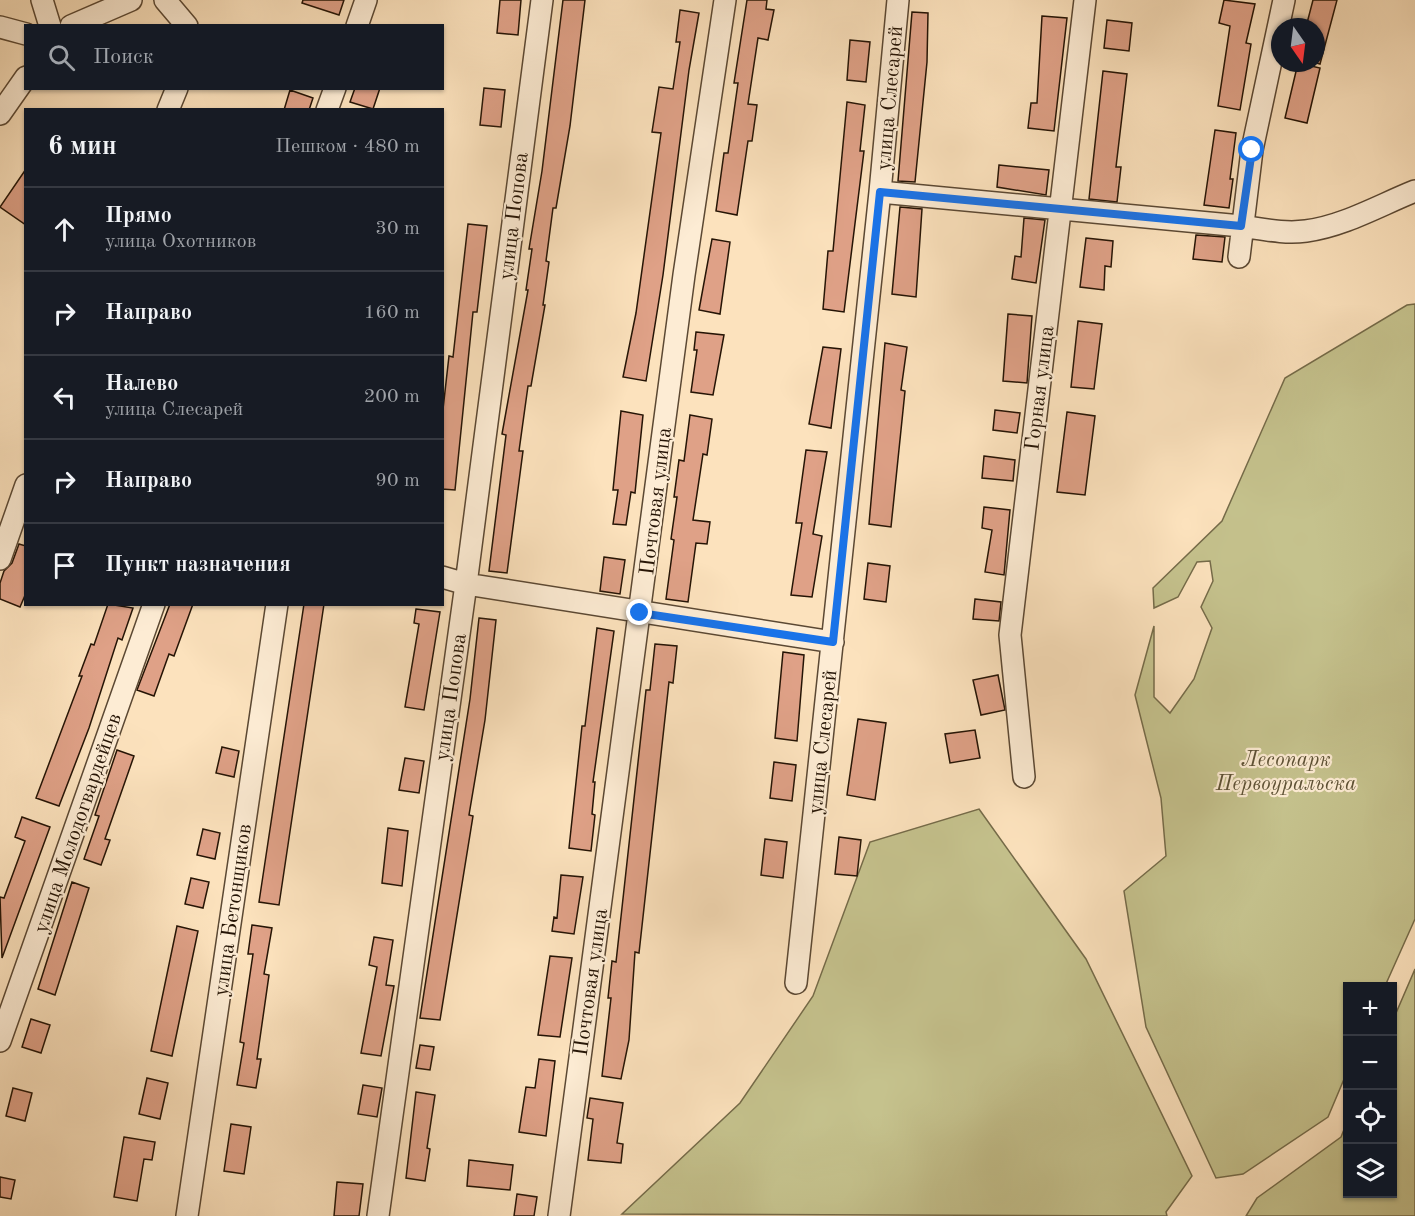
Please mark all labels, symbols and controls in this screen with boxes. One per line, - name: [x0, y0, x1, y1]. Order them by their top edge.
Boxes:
- north arrow: [1271, 18, 1325, 72]
- search box: [24, 24, 444, 90]
- street label: улица Слесарей: [874, 25, 907, 171]
- icon: search: [45, 41, 78, 74]
- text: Поиск: [93, 46, 154, 68]
- text: 6 мин: [48, 134, 117, 160]
- route start: [1238, 136, 1264, 162]
- text: Пешком · 480 m: [275, 137, 420, 157]
- street label: улица Попова: [496, 151, 533, 281]
- text: Прямо: [105, 205, 172, 227]
- icon: ahead: [48, 213, 81, 246]
- text: 30 m: [375, 219, 420, 239]
- text: улица Охотников: [105, 232, 256, 252]
- icon: right: [48, 297, 81, 330]
- text: Направо: [105, 302, 192, 324]
- text: 160 m: [364, 303, 420, 323]
- street label: Горная улица: [1022, 324, 1059, 452]
- text: Налево: [105, 373, 178, 395]
- icon: left: [48, 381, 81, 414]
- text: 200 m: [364, 387, 420, 407]
- text: улица Слесарей: [105, 400, 243, 420]
- street label: Почтовая улица: [637, 426, 676, 576]
- icon: right: [48, 465, 81, 498]
- text: Направо: [105, 470, 192, 492]
- text: 90 m: [375, 471, 420, 491]
- icon: arrive: [48, 549, 81, 582]
- text: Пункт назначения: [105, 554, 291, 576]
- route end: [626, 599, 652, 625]
- street label: улица Попова: [432, 632, 471, 763]
- street label: улица Слесарей: [805, 669, 842, 815]
- street label: улица Молодогвардейцев: [31, 711, 126, 936]
- park label: Лесопарк Первоуральска: [1215, 750, 1356, 795]
- street label: улица Бетонщиков: [211, 822, 256, 998]
- street label: Почтовая улица: [571, 907, 612, 1057]
- map controls: [1343, 982, 1397, 1198]
- button: +: [1343, 982, 1397, 1036]
- button: −: [1343, 1036, 1397, 1090]
- button: locate: [1343, 1090, 1397, 1144]
- button: layers: [1343, 1144, 1397, 1198]

